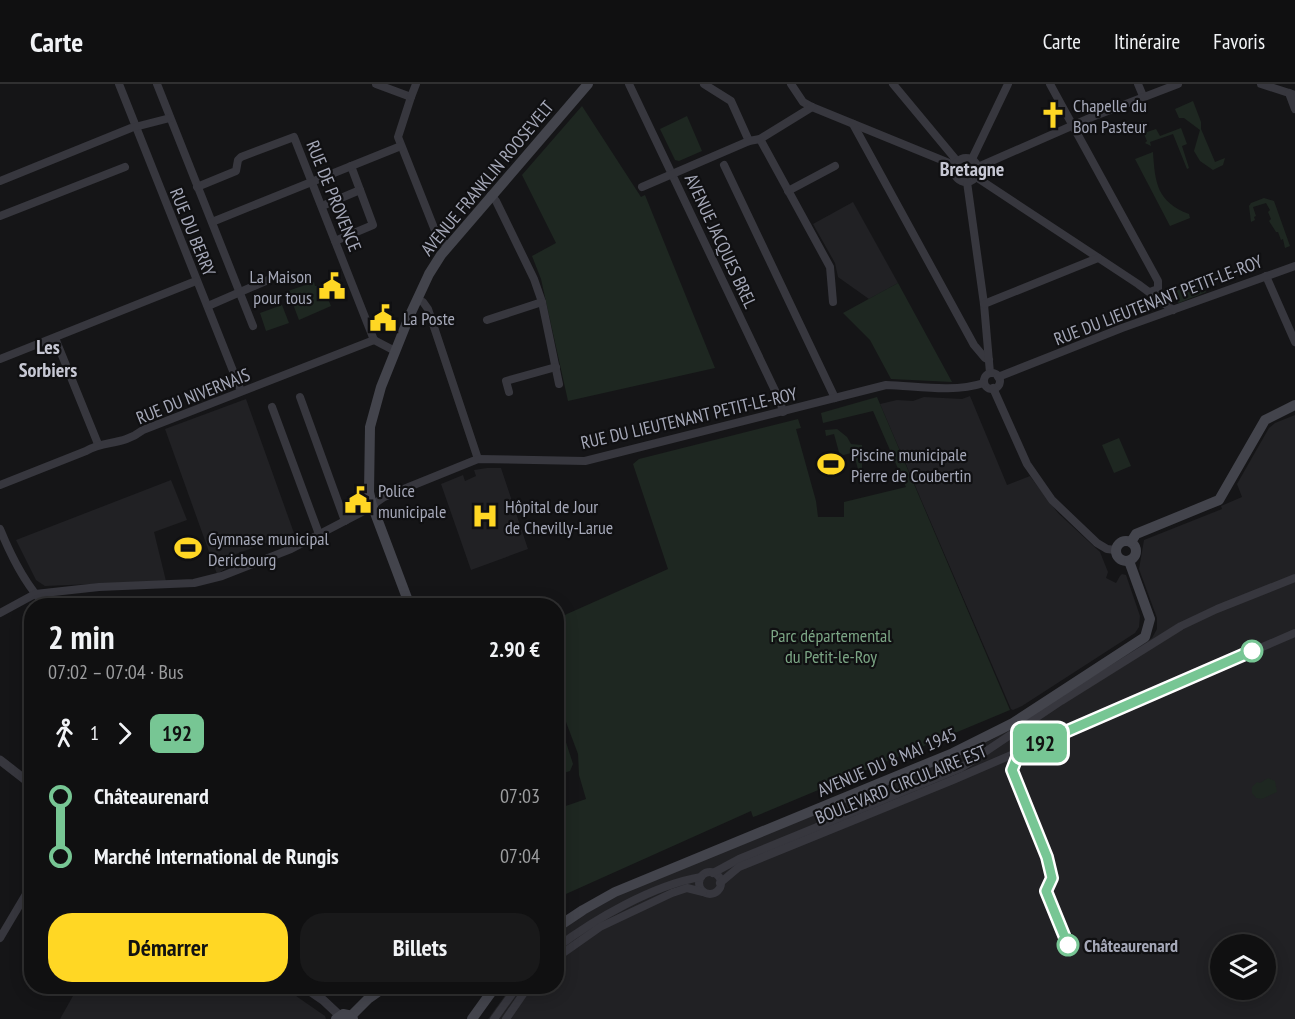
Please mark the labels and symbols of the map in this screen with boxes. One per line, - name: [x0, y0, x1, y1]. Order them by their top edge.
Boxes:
- place label: Chapelle du Bon Pasteur: [1073, 94, 1147, 138]
- street label: AVENUE FRANKLIN ROOSEVELT: [415, 96, 559, 260]
- church icon: Chapelle du Bon Pasteur: [1038, 100, 1068, 130]
- street label: RUE DE PROVENCE: [301, 137, 367, 255]
- district label: Bretagne: [940, 156, 1004, 182]
- street label: AVENUE JACQUES BREL: [680, 170, 762, 312]
- street label: RUE DU BERRY: [165, 185, 221, 280]
- street label: RUE DU LIEUTENANT PETIT-LE-ROY: [1051, 249, 1266, 350]
- place label: La Maison pour tous: [249, 265, 312, 309]
- public building icon: La Maison pour tous: [317, 271, 347, 301]
- public building icon: La Poste: [368, 303, 398, 333]
- place label: La Poste: [403, 307, 455, 330]
- district label: Les Sorbiers: [19, 334, 77, 383]
- street label: RUE DU NIVERNAIS: [133, 363, 254, 429]
- street label: RUE DU LIEUTENANT PETIT-LE-ROY: [579, 382, 800, 454]
- place label: Piscine municipale Pierre de Coubertin: [851, 443, 971, 487]
- sports icon: Piscine municipale Pierre de Coubertin: [816, 449, 846, 479]
- place label: Police municipale: [378, 479, 446, 523]
- public building icon: Police municipale: [343, 485, 373, 515]
- place label: Hôpital de Jour de Chevilly-Larue: [505, 495, 613, 539]
- hospital icon: Hôpital de Jour de Chevilly-Larue: [470, 501, 500, 531]
- place label: Gymnase municipal Dericbourg: [208, 527, 329, 571]
- sports icon: Gymnase municipal Dericbourg: [173, 533, 203, 563]
- park label: Parc départemental du Petit-le-Roy: [771, 624, 892, 668]
- unlabelled marker: [1241, 640, 1263, 662]
- street label: AVENUE DU 8 MAI 1945: [814, 722, 960, 802]
- line badge: 192: [1006, 724, 1074, 762]
- street label: BOULEVARD CIRCULAIRE EST: [812, 739, 990, 829]
- marker: Châteaurenard: [1057, 934, 1079, 956]
- place label: Châteaurenard: [1084, 934, 1178, 957]

